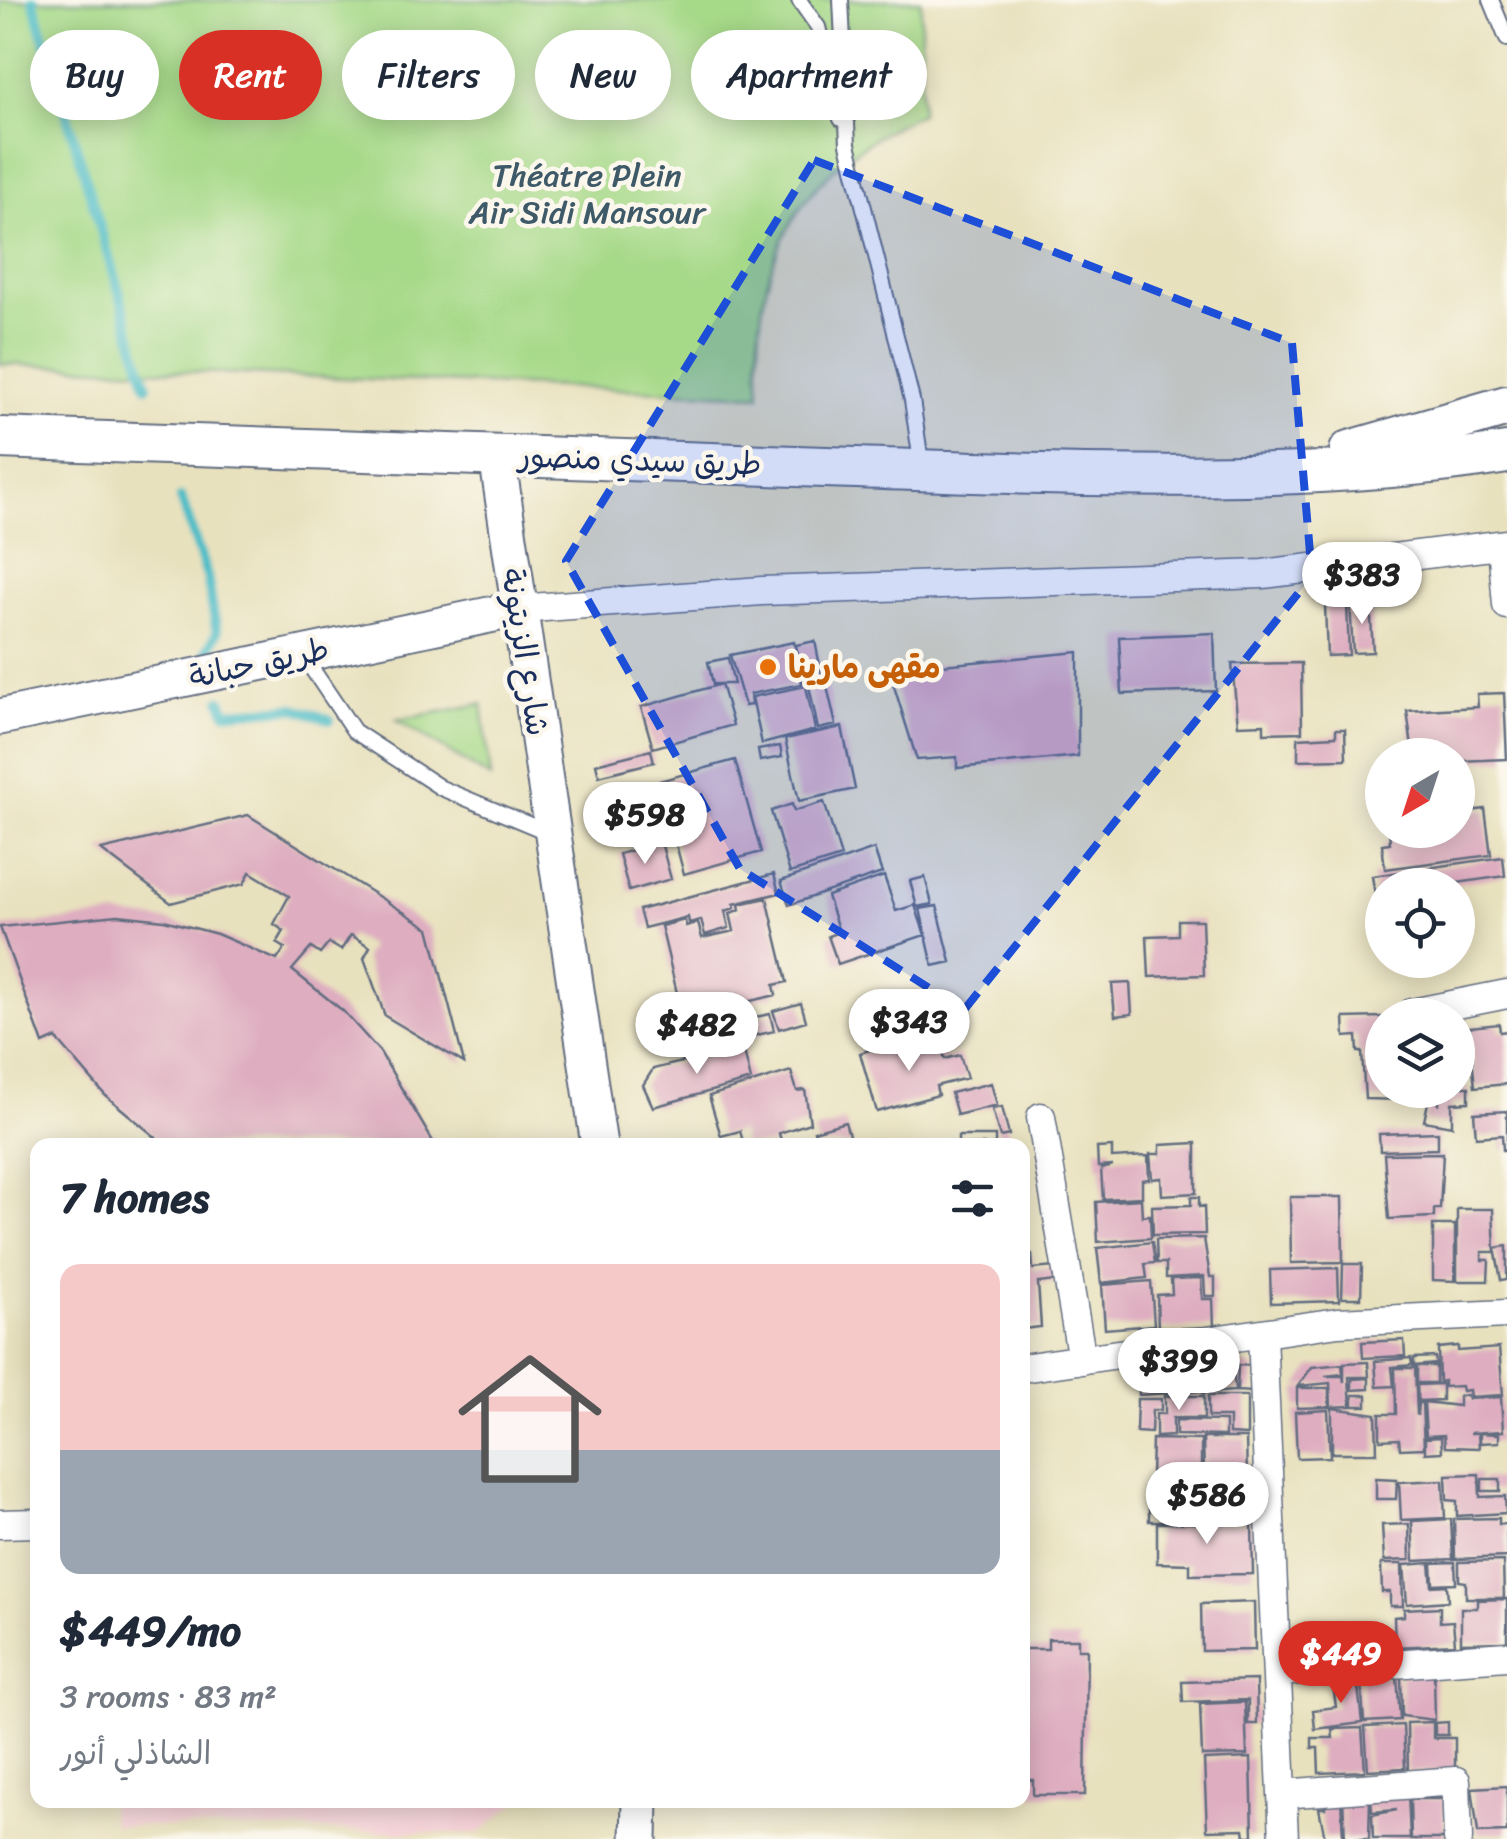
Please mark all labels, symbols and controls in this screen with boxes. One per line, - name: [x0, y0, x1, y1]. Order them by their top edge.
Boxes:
- chip: Buy: [30, 30, 159, 120]
- chip: Rent: [179, 30, 322, 120]
- chip: Filters: [342, 30, 515, 120]
- chip: New: [535, 30, 671, 120]
- chip: Apartment: [691, 30, 927, 120]
- park label: Théatre Plein Air Sidi Mansour: [468, 147, 707, 241]
- street label: طريق سيدي منصور: [515, 427, 762, 493]
- pin: $383: [1303, 542, 1421, 627]
- text: $383: [1324, 546, 1400, 603]
- street label: شارع الزيتونة: [484, 564, 566, 740]
- street label: طريق حبانة: [184, 620, 334, 706]
- place label: مقهى مارينا: [788, 639, 941, 696]
- marker: مقهى مارينا: [757, 656, 779, 678]
- north arrow: [1365, 738, 1475, 848]
- map controls: [1365, 738, 1475, 1108]
- pin: $598: [586, 782, 704, 867]
- text: $598: [605, 786, 685, 843]
- button: locate: [1365, 868, 1475, 978]
- pin: $343: [850, 989, 968, 1074]
- pin: $482: [638, 992, 756, 1077]
- text: $343: [871, 993, 947, 1050]
- text: $482: [657, 996, 737, 1053]
- button: layers: [1365, 998, 1475, 1108]
- text: 7 homes: [60, 1161, 209, 1235]
- icon: filters: [945, 1171, 1000, 1226]
- pin: $399: [1120, 1328, 1238, 1413]
- icon: home: [440, 1329, 620, 1509]
- text: $399: [1140, 1332, 1218, 1389]
- pin: $586: [1148, 1462, 1266, 1547]
- text: $586: [1168, 1466, 1246, 1523]
- text: $449/mo: [60, 1594, 241, 1668]
- pin: $449: [1282, 1621, 1400, 1706]
- text: $449: [1300, 1625, 1382, 1682]
- text: 3 rooms · 83 m²: [60, 1668, 277, 1725]
- text: الشاذلي أنور: [60, 1725, 212, 1782]

